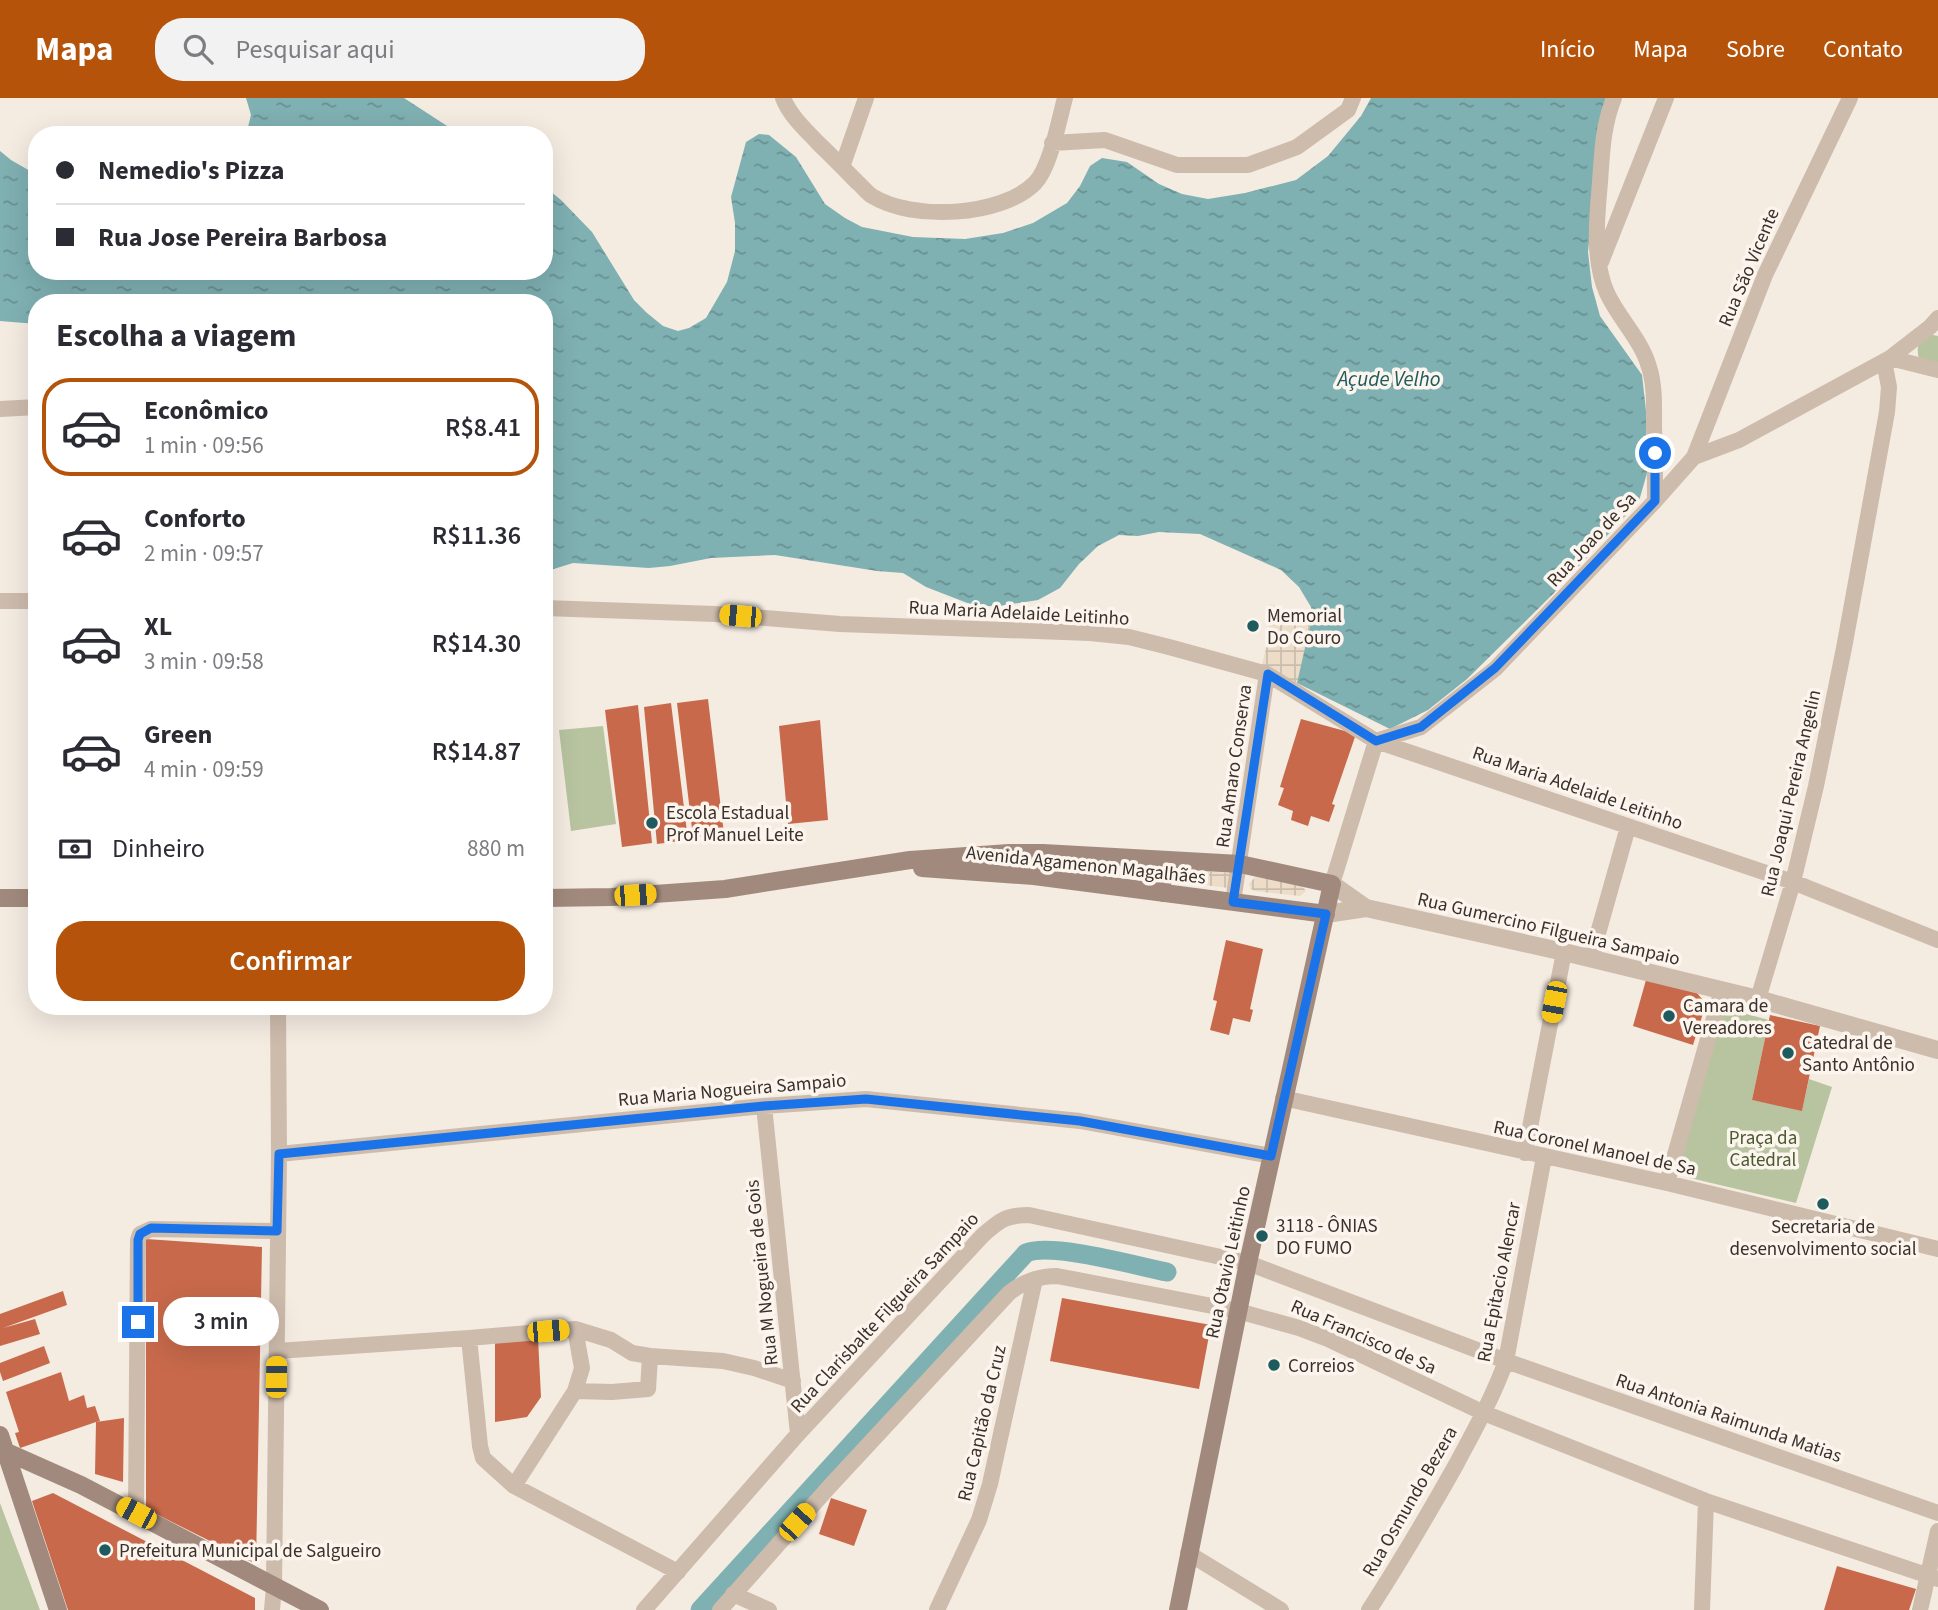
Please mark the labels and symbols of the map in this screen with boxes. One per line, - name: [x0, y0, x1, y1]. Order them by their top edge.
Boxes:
- street label: Rua São Vicente: [1712, 204, 1787, 331]
- water label: Açude Velho: [1335, 364, 1441, 394]
- route start: [1639, 437, 1671, 469]
- street label: Rua Joao de Sa: [1541, 487, 1643, 593]
- street label: Rua Maria Adelaide Leitinho: [908, 594, 1130, 633]
- place label: Memorial Do Couro: [1267, 603, 1342, 652]
- car: [719, 604, 762, 628]
- marker: Memorial Do Couro: [1245, 618, 1261, 634]
- street label: Rua Amaro Conserva: [1210, 683, 1259, 850]
- street label: Rua Joaqui Pereira Angelin: [1754, 687, 1828, 900]
- street label: Rua Maria Adelaide Leitinho: [1469, 740, 1686, 837]
- place label: Escola Estadual Prof Manuel Leite: [666, 800, 804, 849]
- marker: Escola Estadual Prof Manuel Leite: [644, 815, 660, 831]
- street label: Avenida Agamenon Magalhães: [965, 839, 1207, 892]
- car: [614, 883, 657, 907]
- street label: Rua Gumercino Filgueira Sampaio: [1415, 886, 1683, 973]
- car: [1540, 979, 1569, 1025]
- place label: Camara de Vereadores: [1683, 993, 1772, 1042]
- marker: Camara de Vereadores: [1661, 1008, 1677, 1024]
- place label: Catedral de Santo Antônio: [1802, 1030, 1915, 1079]
- marker: Catedral de Santo Antônio: [1780, 1045, 1796, 1061]
- street label: Rua Maria Nogueira Sampaio: [617, 1067, 847, 1114]
- street label: Rua Coronel Manoel de Sa: [1491, 1114, 1698, 1183]
- park label: Praça da Catedral: [1729, 1125, 1797, 1174]
- street label: Rua M Nogueira de Gois: [739, 1179, 786, 1367]
- street label: Rua Otavio Leitinho: [1199, 1183, 1258, 1341]
- marker: Secretaria de desenvolvimento social: [1815, 1196, 1831, 1212]
- street label: Rua Epitacio Alencar: [1471, 1200, 1528, 1365]
- street label: Rua Clarisbalte Filgueira Sampaio: [785, 1207, 986, 1419]
- place label: 3118 - ÔNIAS DO FUMO: [1276, 1213, 1378, 1262]
- place label: Secretaria de desenvolvimento social: [1729, 1214, 1917, 1263]
- marker: 3118 - ÔNIAS DO FUMO: [1254, 1228, 1270, 1244]
- street label: Rua Francisco de Sa: [1286, 1293, 1441, 1382]
- callout: 3 min: [162, 1298, 278, 1346]
- route end: [122, 1306, 154, 1338]
- car: [527, 1319, 570, 1343]
- street label: Rua Capitão da Cruz: [951, 1343, 1014, 1504]
- place label: Correios: [1288, 1353, 1354, 1380]
- car: [266, 1356, 287, 1398]
- marker: Correios: [1266, 1357, 1282, 1373]
- street label: Rua Antonia Raimunda Matias: [1612, 1367, 1845, 1470]
- street label: Rua Osmundo Bezera: [1356, 1421, 1464, 1582]
- car: [113, 1494, 160, 1532]
- car: [776, 1499, 819, 1545]
- place label: Prefeitura Municipal de Salgueiro: [119, 1538, 381, 1565]
- marker: Prefeitura Municipal de Salgueiro: [97, 1542, 113, 1558]

